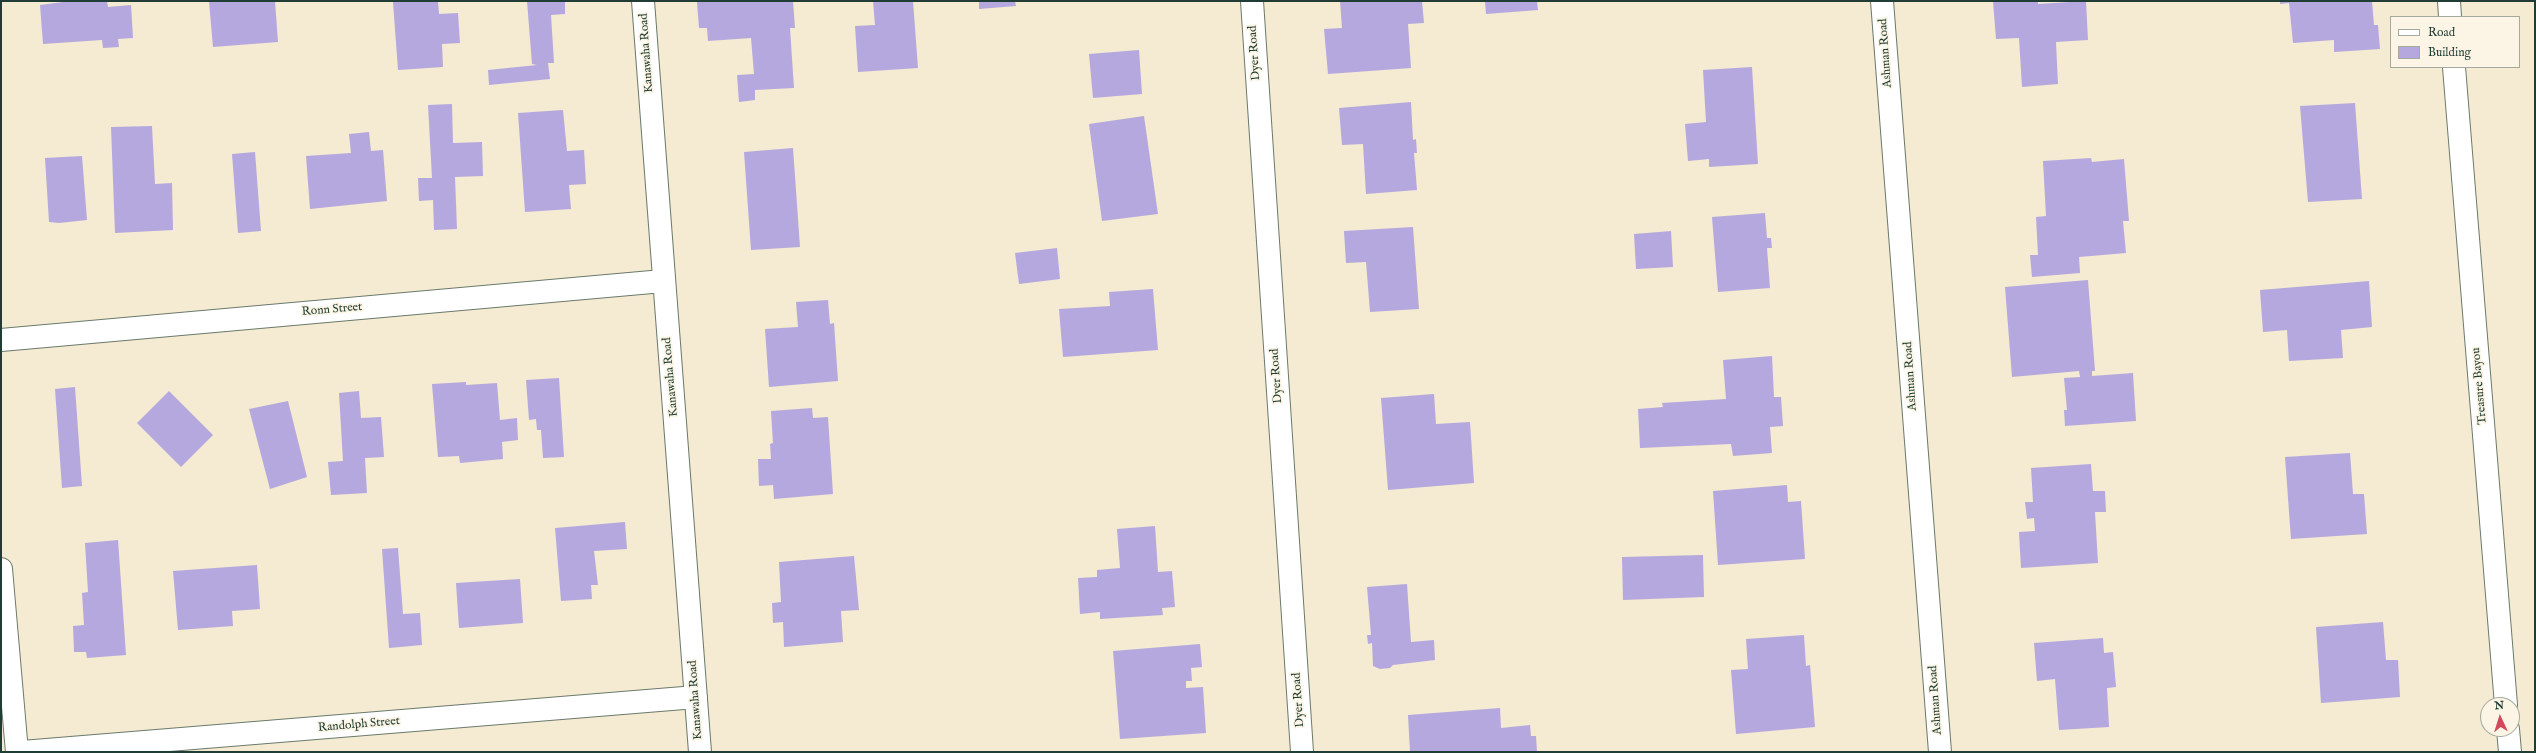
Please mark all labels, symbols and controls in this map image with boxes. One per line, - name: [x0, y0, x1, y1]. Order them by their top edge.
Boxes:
- street label: Kanawaha Road: [637, 13, 657, 93]
- legend: [2390, 16, 2520, 68]
- street label: Ashman Road: [1876, 18, 1896, 88]
- street label: Dyer Road: [1246, 25, 1264, 81]
- text: Road: [2428, 25, 2455, 40]
- text: Building: [2428, 45, 2471, 60]
- street label: Ronn Street: [301, 300, 363, 320]
- street label: Kanawaha Road: [660, 337, 682, 417]
- street label: Ashman Road: [1901, 341, 1921, 411]
- street label: Treasure Bayou: [2469, 347, 2491, 425]
- street label: Dyer Road: [1268, 348, 1286, 404]
- street label: Kanawaha Road: [686, 660, 706, 740]
- street label: Ashman Road: [1926, 665, 1946, 735]
- street label: Dyer Road: [1290, 672, 1308, 728]
- north arrow: [2480, 697, 2520, 737]
- text: N: [2494, 699, 2504, 713]
- street label: Randolph Street: [318, 714, 400, 736]

